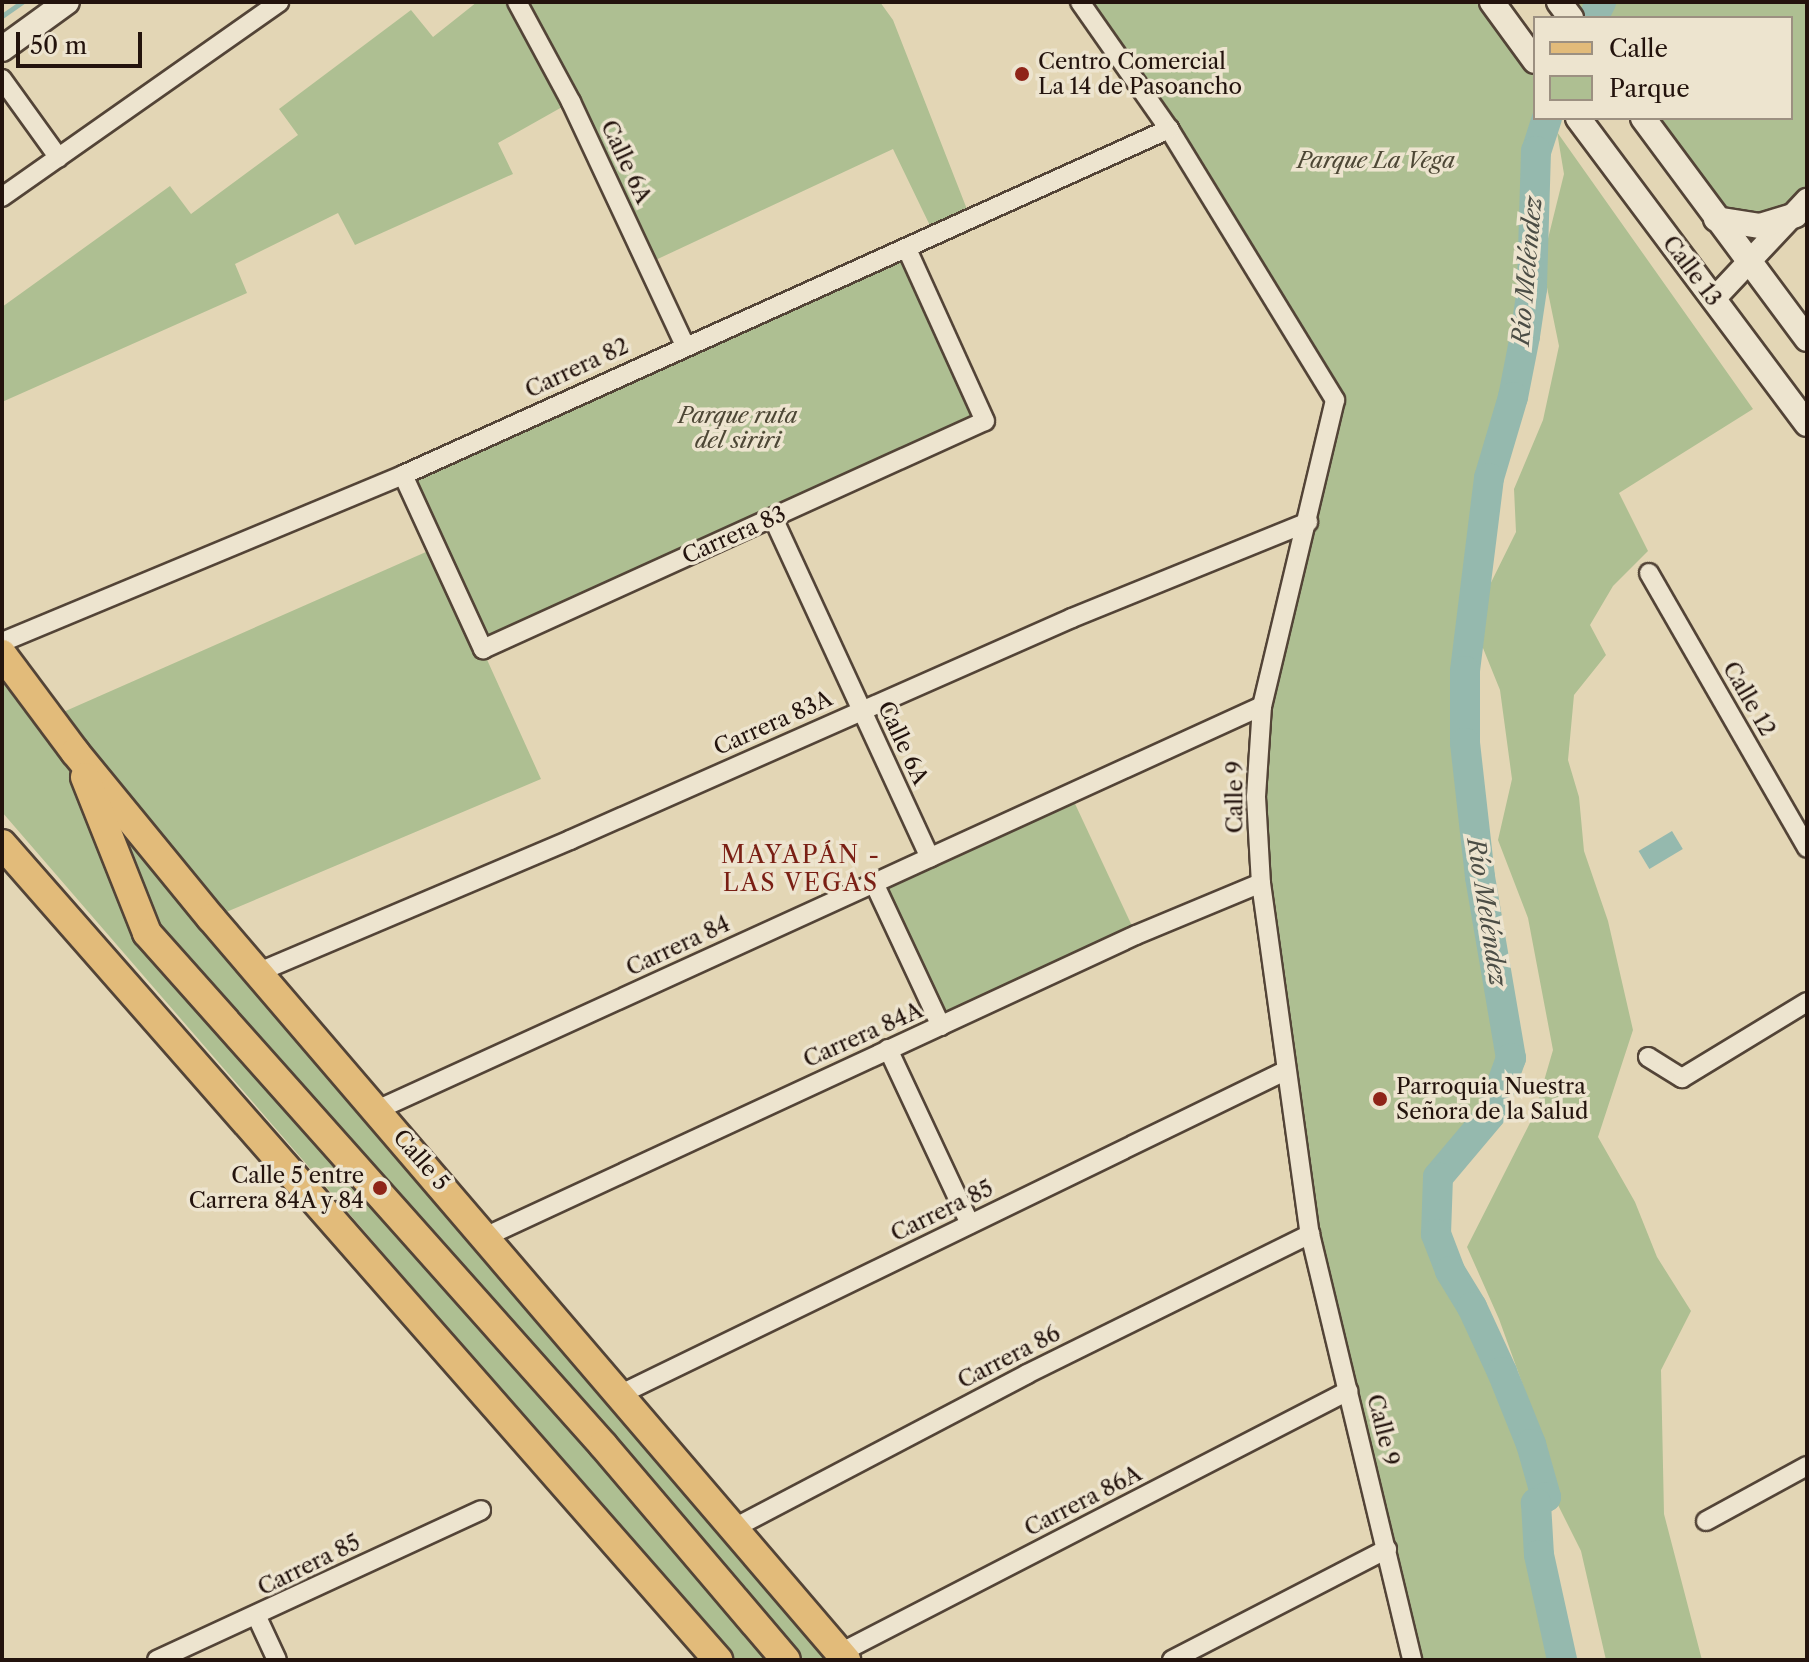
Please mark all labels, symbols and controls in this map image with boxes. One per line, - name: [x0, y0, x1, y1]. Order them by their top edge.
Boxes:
- scale bar: [20, 16, 146, 66]
- legend: [1533, 16, 1793, 120]
- text: 50 m: [30, 31, 87, 60]
- text: Calle: [1609, 34, 1668, 63]
- place label: Centro Comercial La 14 de Pasoancho: [1038, 48, 1242, 100]
- marker: Centro Comercial La 14 de Pasoancho: [1013, 65, 1031, 83]
- text: Parque: [1609, 74, 1690, 103]
- street label: Calle 6A: [595, 116, 657, 208]
- park label: Parque La Vega: [1297, 148, 1455, 174]
- water label: Río Meléndez: [1506, 195, 1548, 347]
- street label: Calle 13: [1657, 231, 1727, 311]
- street label: Carrera 82: [521, 332, 633, 404]
- park label: Parque ruta del siriri: [678, 402, 798, 454]
- street label: Carrera 83: [678, 500, 790, 570]
- street label: Calle 12: [1717, 657, 1781, 741]
- street label: Carrera 83A: [710, 685, 836, 761]
- street label: Calle 6A: [872, 697, 934, 789]
- street label: Calle 9: [1222, 761, 1248, 833]
- water label: Río Meléndez: [1461, 836, 1513, 988]
- district label: MAYAPÁN - LAS VEGAS: [721, 841, 881, 897]
- street label: Carrera 84: [622, 910, 734, 982]
- street label: Carrera 84A: [799, 997, 927, 1073]
- place label: Parroquia Nuestra Señora de la Salud: [1396, 1073, 1589, 1124]
- marker: Parroquia Nuestra Señora de la Salud: [1371, 1090, 1389, 1108]
- street label: Calle 5: [387, 1124, 455, 1196]
- place label: Calle 5 entre Carrera 84A y 84: [186, 1162, 364, 1214]
- street label: Carrera 85: [886, 1175, 998, 1247]
- marker: Calle 5 entre Carrera 84A y 84: [371, 1179, 389, 1197]
- street label: Carrera 86: [953, 1320, 1065, 1394]
- street label: Calle 9: [1361, 1392, 1405, 1468]
- street label: Carrera 86A: [1020, 1460, 1146, 1542]
- street label: Carrera 85: [253, 1529, 365, 1601]

